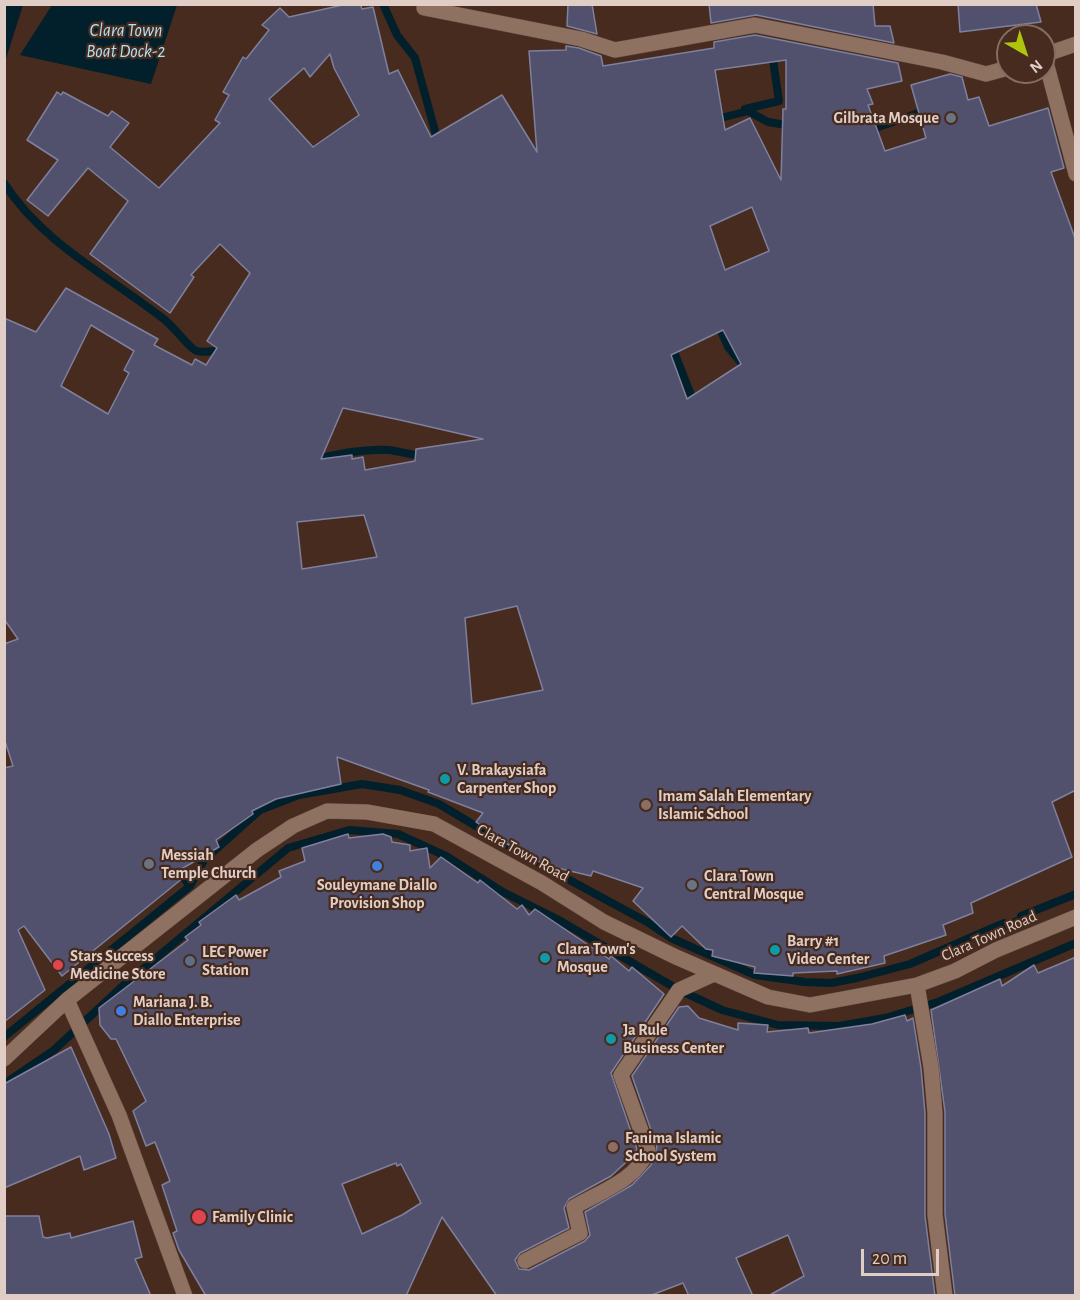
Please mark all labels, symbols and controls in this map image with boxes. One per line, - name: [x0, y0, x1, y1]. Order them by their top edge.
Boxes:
- water label: Clara Town Boat Dock-2: [86, 20, 166, 63]
- north arrow: [996, 24, 1056, 84]
- text: N: [1027, 57, 1045, 76]
- place label: Gilbrata Mosque: [833, 108, 939, 128]
- marker: Gilbrata Mosque: [944, 111, 958, 125]
- place label: V. Brakaysiafa Carpenter Shop: [457, 760, 556, 798]
- marker: V. Brakaysiafa Carpenter Shop: [438, 772, 452, 786]
- place label: Imam Salah Elementary Islamic School: [658, 786, 812, 824]
- marker: Imam Salah Elementary Islamic School: [639, 798, 653, 812]
- street label: Clara Town Road: [474, 820, 572, 886]
- place label: Messiah Temple Church: [161, 845, 256, 883]
- marker: Messiah Temple Church: [142, 857, 156, 871]
- marker: Souleymane Diallo Provision Shop: [370, 859, 384, 873]
- place label: Clara Town Central Mosque: [704, 866, 804, 904]
- place label: Souleymane Diallo Provision Shop: [317, 875, 437, 913]
- marker: Clara Town Central Mosque: [685, 878, 699, 892]
- street label: Clara Town Road: [938, 906, 1040, 966]
- place label: Barry #1 Video Center: [787, 931, 869, 969]
- place label: Clara Town's Mosque: [557, 939, 636, 977]
- place label: LEC Power Station: [202, 942, 268, 980]
- marker: Barry #1 Video Center: [768, 943, 782, 957]
- place label: Stars Success Medicine Store: [70, 946, 166, 984]
- marker: Clara Town's Mosque: [538, 951, 552, 965]
- marker: LEC Power Station: [183, 954, 197, 968]
- marker: Stars Success Medicine Store: [51, 958, 65, 972]
- place label: Mariana J. B. Diallo Enterprise: [133, 992, 241, 1030]
- marker: Mariana J. B. Diallo Enterprise: [114, 1004, 128, 1018]
- place label: Ja Rule Business Center: [623, 1020, 724, 1058]
- marker: Ja Rule Business Center: [604, 1032, 618, 1046]
- place label: Fanima Islamic School System: [625, 1128, 721, 1166]
- marker: Fanima Islamic School System: [606, 1140, 620, 1154]
- place label: Family Clinic: [212, 1207, 293, 1227]
- marker: Family Clinic: [190, 1208, 208, 1226]
- scale bar: [864, 1237, 942, 1275]
- text: 20 m: [872, 1250, 907, 1268]

